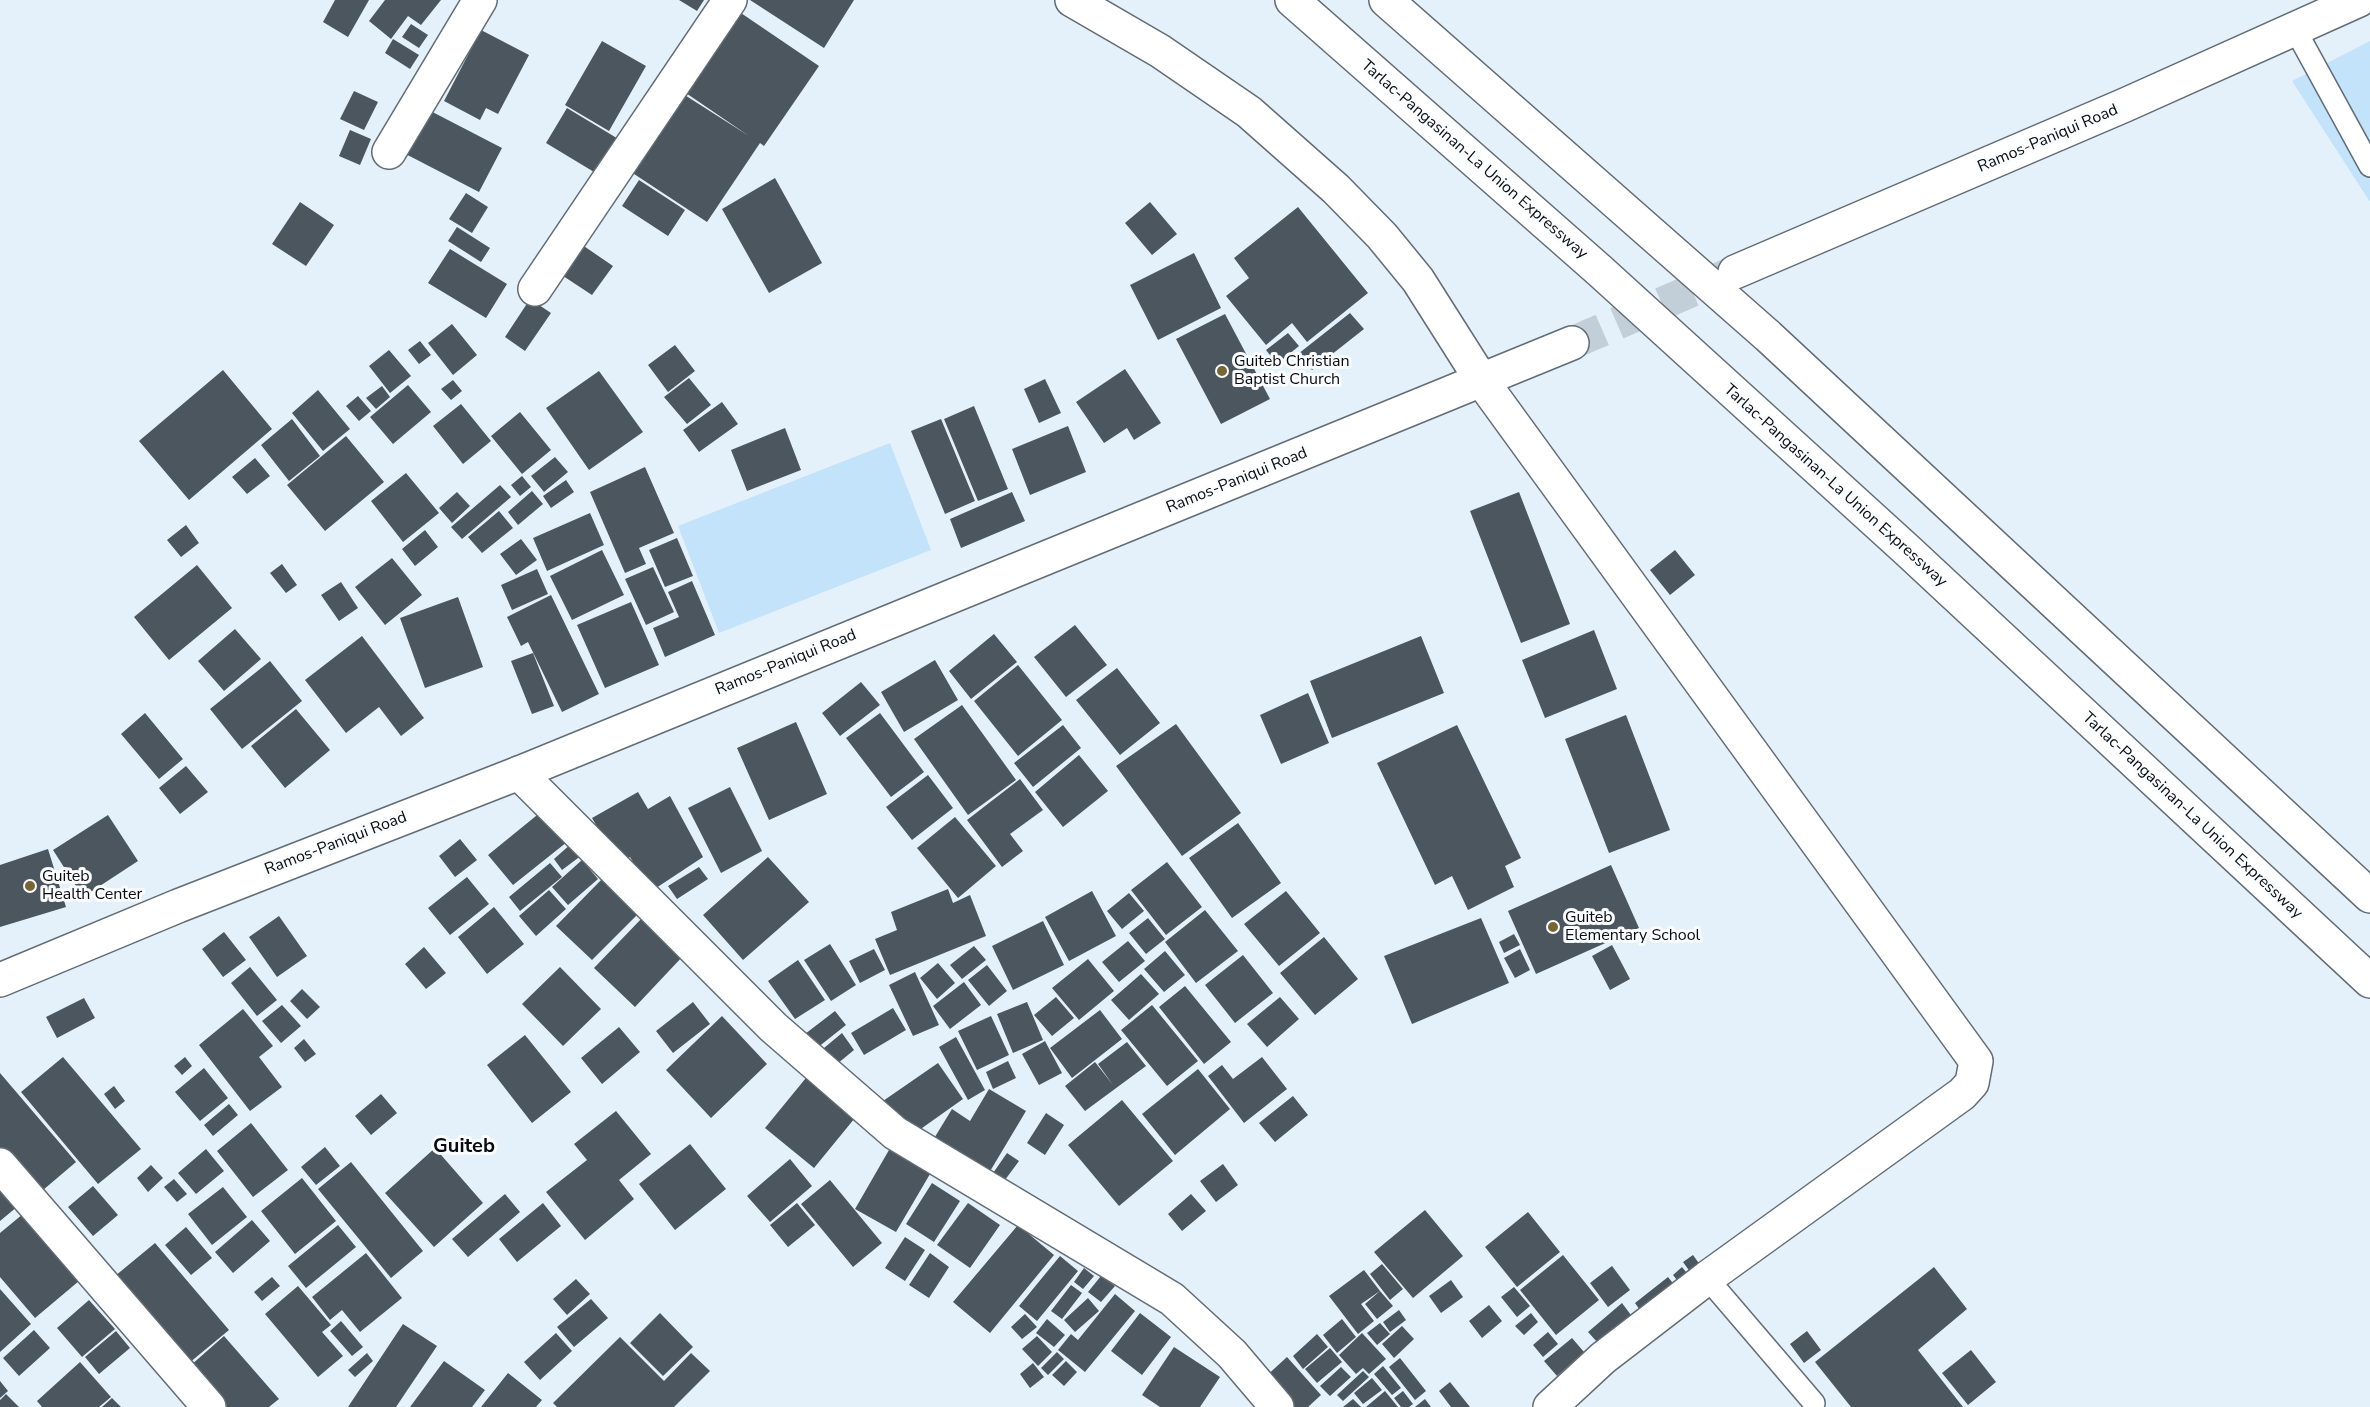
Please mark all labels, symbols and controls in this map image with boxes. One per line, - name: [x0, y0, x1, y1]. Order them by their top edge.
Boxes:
- street label: Tarlac-Pangasinan-La Union Expressway: [1357, 56, 1591, 264]
- street label: Ramos-Paniqui Road: [1975, 101, 2121, 177]
- place label: Guiteb Christian Baptist Church: [1234, 352, 1350, 390]
- marker: Guiteb Christian Baptist Church: [1215, 364, 1229, 378]
- street label: Tarlac-Pangasinan-La Union Expressway: [1719, 380, 1951, 592]
- street label: Ramos-Paniqui Road: [1164, 444, 1310, 518]
- street label: Ramos-Paniqui Road: [713, 626, 859, 700]
- street label: Tarlac-Pangasinan-La Union Expressway: [2078, 709, 2306, 923]
- street label: Ramos-Paniqui Road: [262, 808, 410, 880]
- place label: Guiteb Health Center: [42, 867, 142, 905]
- marker: Guiteb Health Center: [23, 879, 37, 893]
- place label: Guiteb Elementary School: [1565, 908, 1700, 946]
- marker: Guiteb Elementary School: [1546, 920, 1560, 934]
- district label: Guiteb: [433, 1135, 495, 1159]

